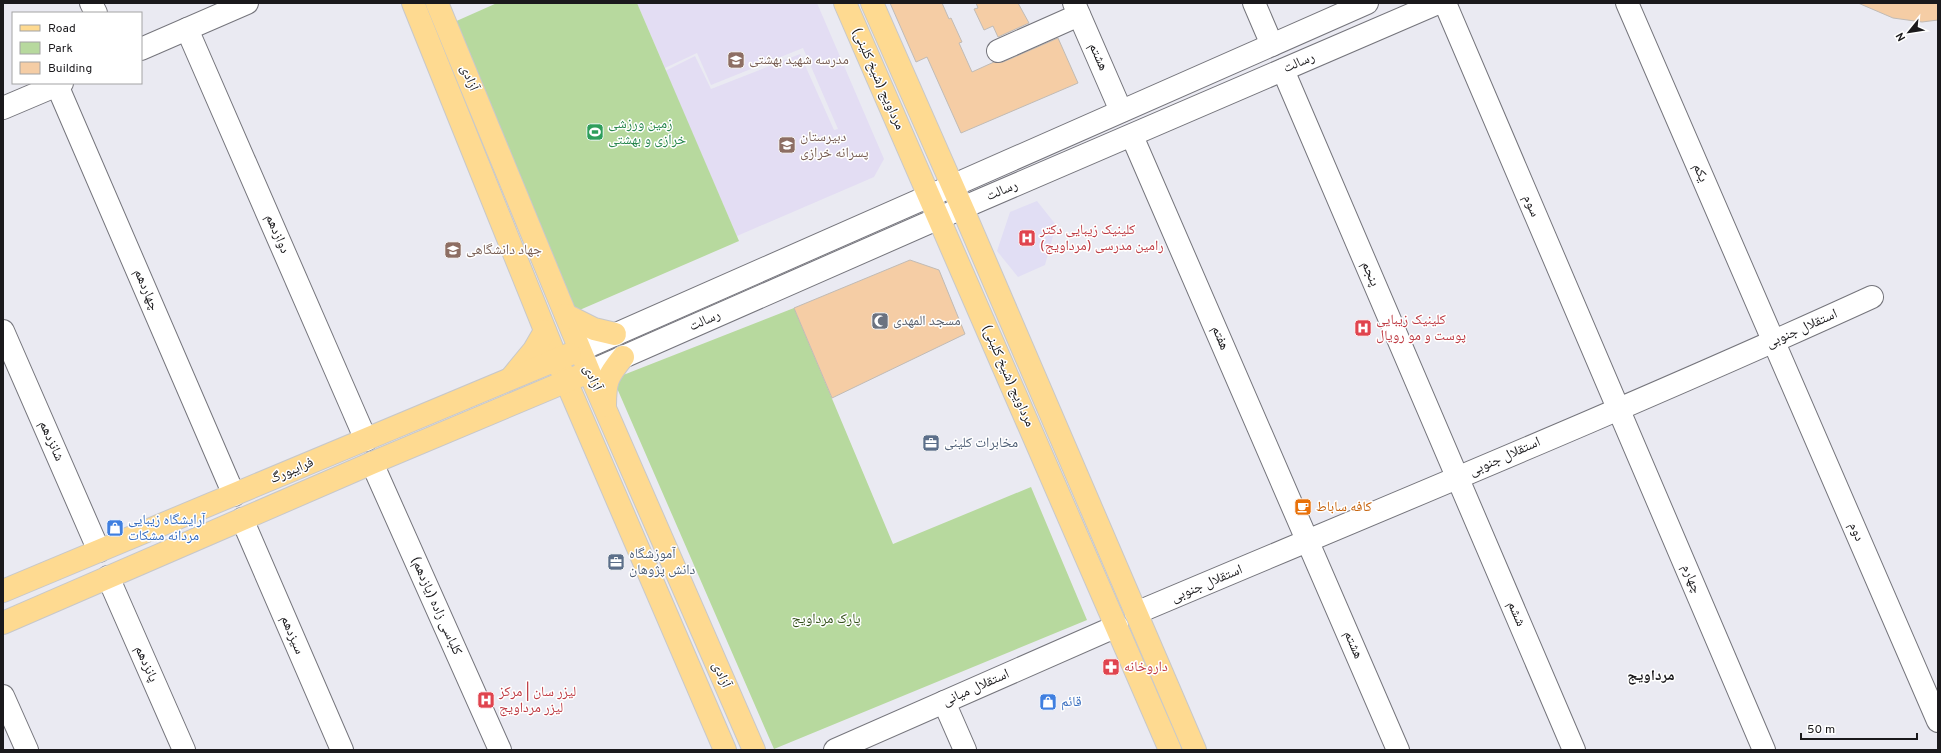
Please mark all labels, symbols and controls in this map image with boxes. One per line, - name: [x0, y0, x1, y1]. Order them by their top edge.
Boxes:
- legend: [12, 12, 142, 84]
- north arrow: [1889, 12, 1929, 52]
- text: Road: [48, 21, 76, 37]
- street label: مرداویج (شیخ کلینی): [848, 25, 908, 133]
- text: N: [1893, 30, 1909, 43]
- street label: هشتم: [1084, 40, 1112, 74]
- text: Park: [48, 41, 73, 57]
- street label: رسالت: [1281, 49, 1317, 77]
- school or university icon: مدرسه شهید بهشتی: [726, 50, 746, 70]
- place label: مدرسه شهید بهشتی: [749, 52, 849, 69]
- text: Building: [48, 61, 92, 77]
- street label: آزادی: [456, 63, 482, 94]
- place label: زمین ورزشی خرازی و بهشتی: [608, 116, 686, 149]
- sports icon: زمین ورزشی خرازی و بهشتی: [585, 122, 605, 142]
- place label: دبیرستان پسرانه خرازی: [800, 129, 869, 162]
- school or university icon: دبیرستان پسرانه خرازی: [777, 135, 797, 155]
- street label: یکم: [1689, 161, 1712, 185]
- street label: رسالت: [984, 177, 1020, 205]
- street label: سوم: [1519, 192, 1543, 220]
- street label: دوازدهم: [261, 212, 293, 257]
- place label: کلینیک زیبایی دکتر رامین مدرسی (مرداویج): [1039, 222, 1164, 255]
- hospital icon: کلینیک زیبایی دکتر رامین مدرسی (مرداویج): [1017, 228, 1037, 248]
- school or university icon: جهاد دانشگاهی: [443, 240, 463, 260]
- place label: جهاد دانشگاهی: [466, 242, 542, 259]
- street label: پنجم: [1357, 259, 1383, 289]
- street label: چهاردهم: [130, 267, 162, 313]
- street label: استقلال جنوبی: [1764, 306, 1840, 352]
- street label: رسالت: [687, 307, 723, 335]
- mosque icon: مسجد المهدی: [870, 311, 890, 331]
- place label: کلینیک زیبایی پوست و مو رویال: [1376, 312, 1466, 345]
- place label: مسجد المهدی: [893, 313, 961, 330]
- hospital icon: کلینیک زیبایی پوست و مو رویال: [1353, 318, 1373, 338]
- street label: مرداویج (شیخ کلینی): [978, 322, 1038, 430]
- street label: هفتم: [1207, 323, 1233, 353]
- street label: آزادی: [579, 362, 605, 394]
- street label: شانزدهم: [35, 418, 67, 464]
- office icon: مخابرات کلینی: [921, 433, 941, 453]
- street label: استقلال جنوبی: [1467, 434, 1543, 480]
- place label: مخابرات کلینی: [944, 435, 1018, 452]
- street label: فرایبورگ: [268, 454, 317, 488]
- cafe icon: کافه ساباط: [1293, 497, 1313, 517]
- place label: کافه ساباط: [1316, 499, 1372, 516]
- place label: آرایشگاه زیبایی مردانه مشکات: [128, 512, 206, 545]
- shop icon: آرایشگاه زیبایی مردانه مشکات: [105, 518, 125, 538]
- street label: دوم: [1844, 520, 1868, 544]
- place label: آموزشگاه دانش پژوهان: [629, 546, 696, 579]
- office icon: آموزشگاه دانش پژوهان: [606, 552, 626, 572]
- street label: کلباسی زاده (یازدهم): [407, 554, 465, 658]
- street label: استقلال جنوبی: [1169, 561, 1245, 607]
- street label: چهارم: [1677, 562, 1705, 596]
- street label: ششم: [1503, 599, 1529, 629]
- park label: پارک مرداویج: [792, 611, 861, 628]
- street label: سیزدهم: [276, 613, 308, 657]
- street label: هشتم: [1340, 628, 1366, 662]
- street label: پانزدهم: [130, 643, 162, 685]
- pharmacy icon: داروخانه: [1101, 657, 1121, 677]
- street label: آزادی: [708, 659, 734, 691]
- place label: داروخانه: [1124, 659, 1168, 676]
- street label: استقلال میانی: [940, 666, 1012, 710]
- district label: مرداویج: [1627, 667, 1675, 686]
- place label: لیزر سان | مرکز لیزر مرداویج: [498, 681, 576, 717]
- hospital icon: لیزر سان | مرکز لیزر مرداویج: [476, 690, 496, 710]
- shop icon: قائم: [1038, 692, 1058, 712]
- place label: قائم: [1061, 694, 1082, 711]
- scale bar: [1801, 715, 1917, 741]
- text: 50 m: [1807, 722, 1835, 738]

